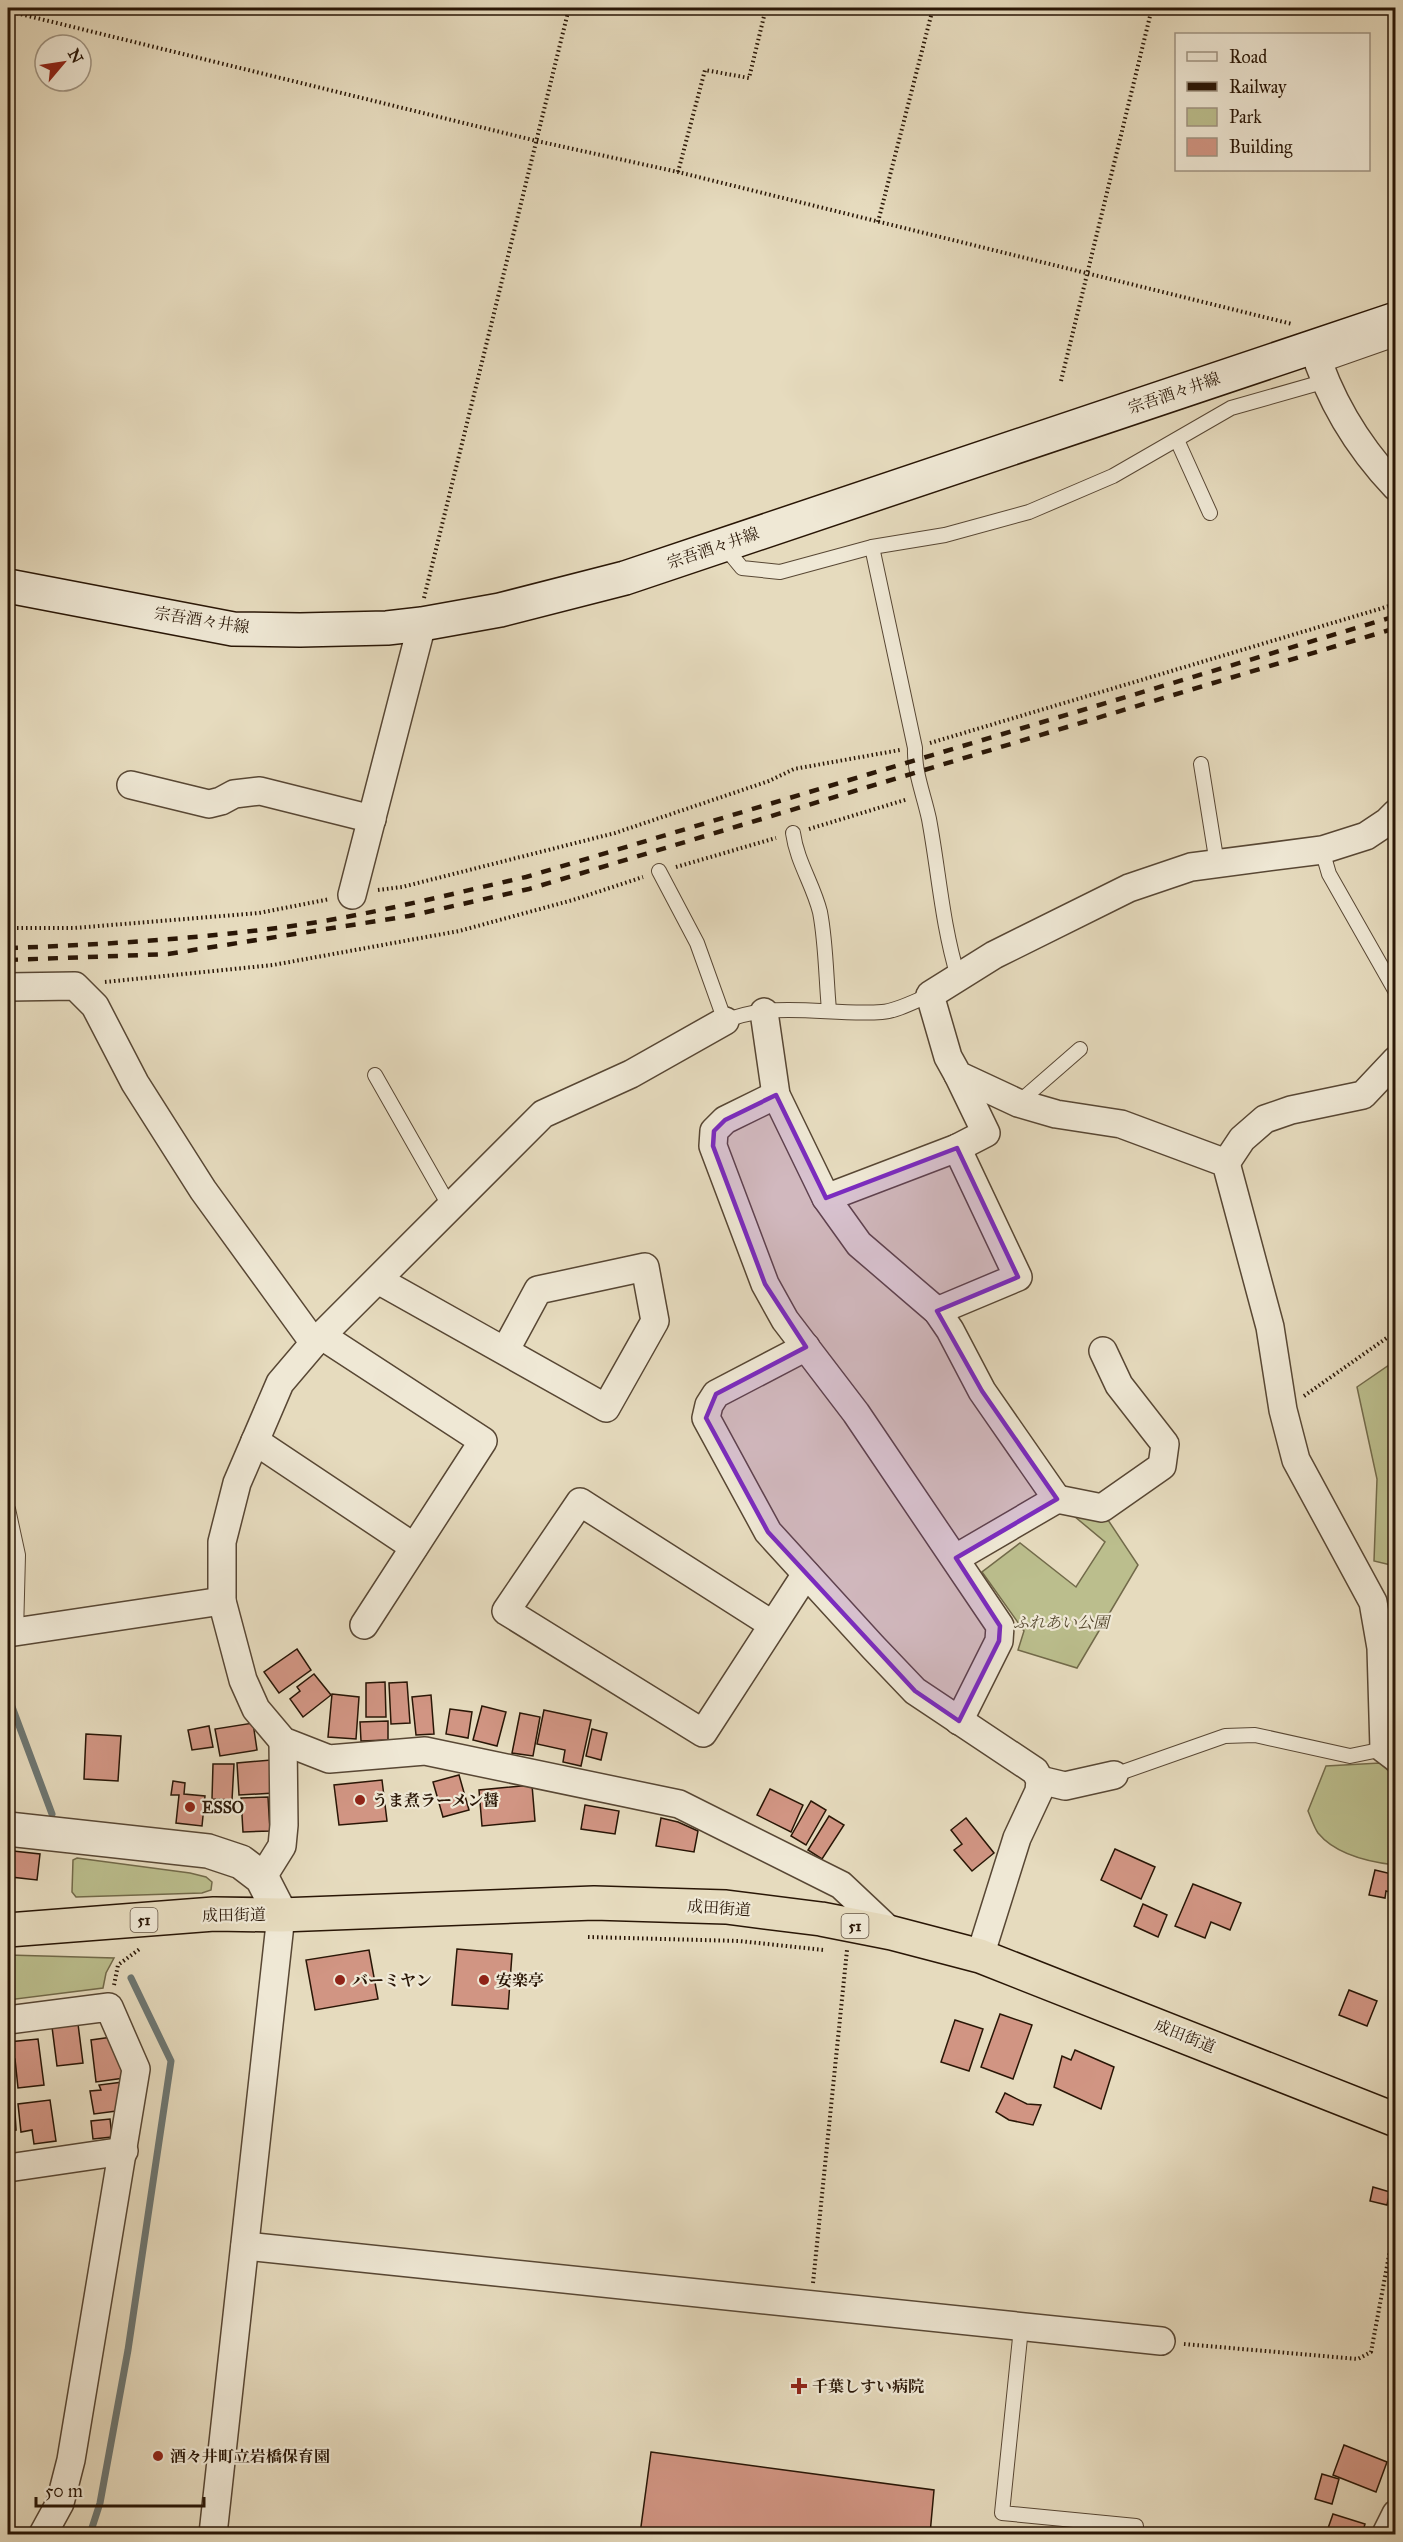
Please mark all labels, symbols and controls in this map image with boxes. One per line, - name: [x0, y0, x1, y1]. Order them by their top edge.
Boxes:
- north arrow: [33, 33, 93, 93]
- legend: [1175, 33, 1370, 171]
- text: N: [64, 45, 87, 67]
- text: Road: [1229, 46, 1267, 68]
- text: Railway: [1229, 76, 1287, 98]
- text: Park: [1229, 106, 1262, 128]
- text: Building: [1229, 136, 1293, 159]
- street label: 宗吾酒々井線: [1126, 368, 1222, 418]
- street label: 宗吾酒々井線: [665, 523, 761, 573]
- street label: 宗吾酒々井線: [153, 603, 251, 637]
- park label: ふれあい公園: [1013, 1613, 1112, 1632]
- place label: うま煮ラーメン醤: [372, 1791, 499, 1810]
- marker: うま煮ラーメン醤: [353, 1793, 367, 1807]
- place label: ESSO: [202, 1798, 244, 1817]
- marker: ESSO: [183, 1800, 197, 1814]
- street label: 成田街道: [686, 1896, 752, 1920]
- street label: 成田街道: [202, 1905, 266, 1925]
- road number: 51: [130, 1908, 158, 1932]
- road number: 51: [842, 1914, 868, 1938]
- place label: バーミヤン: [352, 1971, 432, 1990]
- place label: 安楽亭: [496, 1971, 544, 1990]
- marker: バーミヤン: [333, 1973, 347, 1987]
- marker: 安楽亭: [477, 1973, 491, 1987]
- street label: 成田街道: [1152, 2015, 1218, 2057]
- marker: 千葉しすい病院: [790, 2377, 808, 2395]
- place label: 千葉しすい病院: [812, 2377, 924, 2396]
- place label: 酒々井町立岩橋保育園: [170, 2447, 330, 2466]
- marker: 酒々井町立岩橋保育園: [151, 2449, 165, 2463]
- scale bar: [36, 2470, 204, 2508]
- text: 50 m: [45, 2480, 83, 2502]

